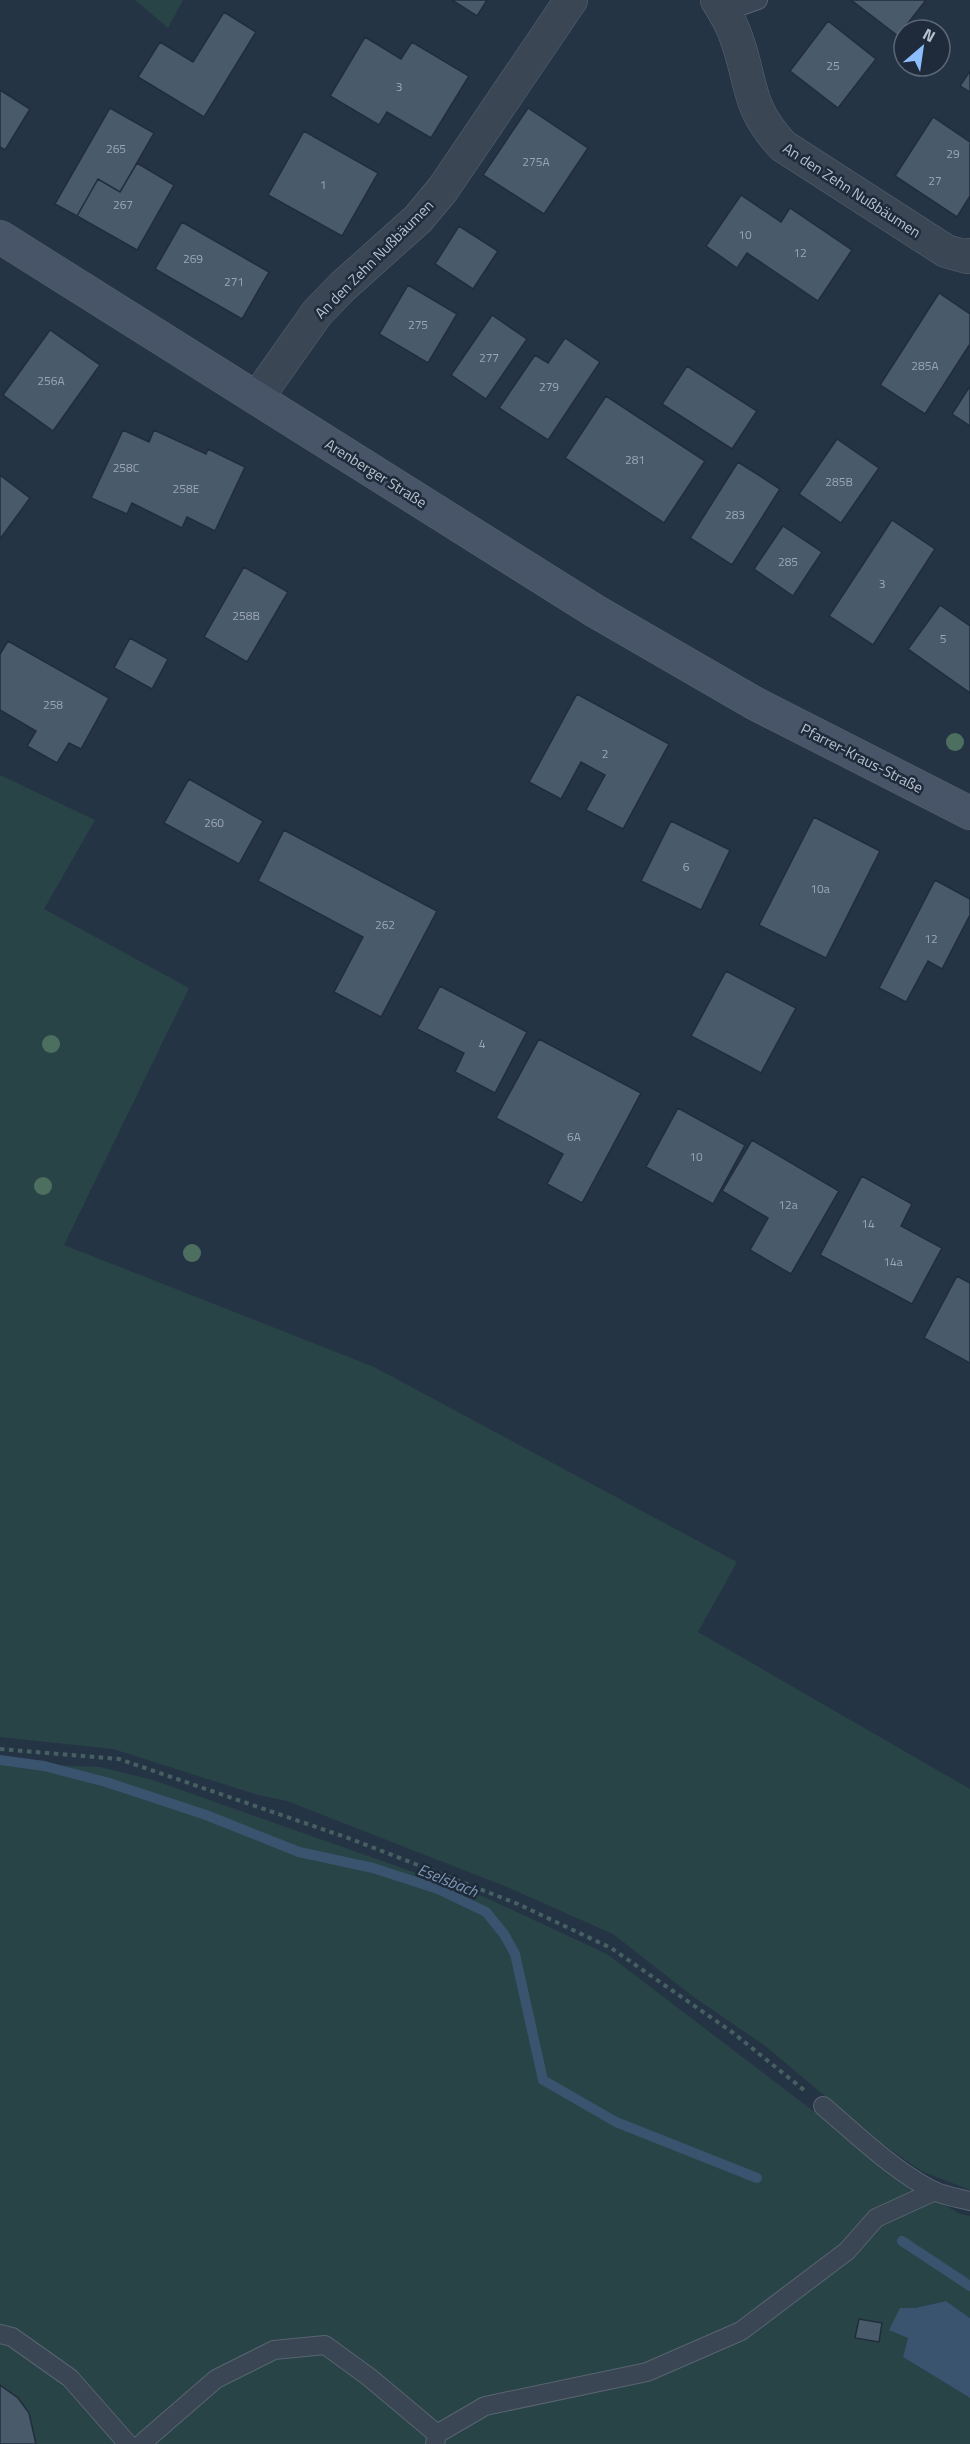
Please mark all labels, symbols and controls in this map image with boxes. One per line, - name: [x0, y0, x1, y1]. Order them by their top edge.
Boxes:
- north arrow: [892, 18, 952, 78]
- text: N: [919, 22, 940, 48]
- house number: 25: [826, 56, 840, 75]
- house number: 3: [396, 77, 402, 96]
- street label: An den Zehn Nußbäumen: [779, 137, 925, 243]
- house number: 265: [106, 139, 126, 158]
- house number: 29: [946, 144, 960, 163]
- house number: 275A: [522, 152, 550, 171]
- house number: 27: [928, 171, 942, 190]
- house number: 1: [320, 175, 326, 194]
- street label: An den Zehn Nußbäumen: [309, 194, 439, 324]
- house number: 267: [113, 195, 133, 214]
- house number: 10: [738, 225, 752, 244]
- house number: 12: [793, 243, 807, 262]
- house number: 269: [183, 249, 203, 268]
- house number: 271: [224, 272, 244, 291]
- house number: 275: [408, 315, 428, 334]
- house number: 277: [479, 348, 499, 367]
- house number: 285A: [911, 356, 939, 375]
- house number: 256A: [37, 371, 65, 390]
- house number: 279: [539, 377, 559, 396]
- street label: Arenberger Straße: [321, 432, 431, 514]
- house number: 281: [625, 450, 645, 469]
- house number: 258C: [113, 458, 140, 477]
- house number: 285B: [825, 472, 853, 491]
- house number: 258E: [173, 479, 200, 498]
- house number: 283: [725, 505, 745, 524]
- house number: 285: [778, 552, 798, 571]
- house number: 3: [879, 574, 885, 593]
- house number: 258B: [232, 606, 260, 625]
- house number: 5: [940, 629, 947, 648]
- house number: 258: [43, 695, 63, 714]
- street label: Pfarrer-Kraus-Straße: [797, 717, 927, 799]
- house number: 2: [602, 744, 608, 763]
- house number: 260: [204, 813, 224, 832]
- house number: 6: [683, 857, 690, 876]
- house number: 10a: [810, 879, 830, 898]
- house number: 262: [375, 915, 395, 934]
- house number: 12: [924, 929, 938, 948]
- house number: 4: [479, 1034, 486, 1053]
- house number: 6A: [567, 1127, 581, 1146]
- house number: 10: [689, 1147, 703, 1166]
- house number: 12a: [778, 1195, 798, 1214]
- house number: 14: [861, 1214, 875, 1233]
- house number: 14a: [883, 1252, 903, 1271]
- water label: Eselsbach: [414, 1857, 483, 1903]

